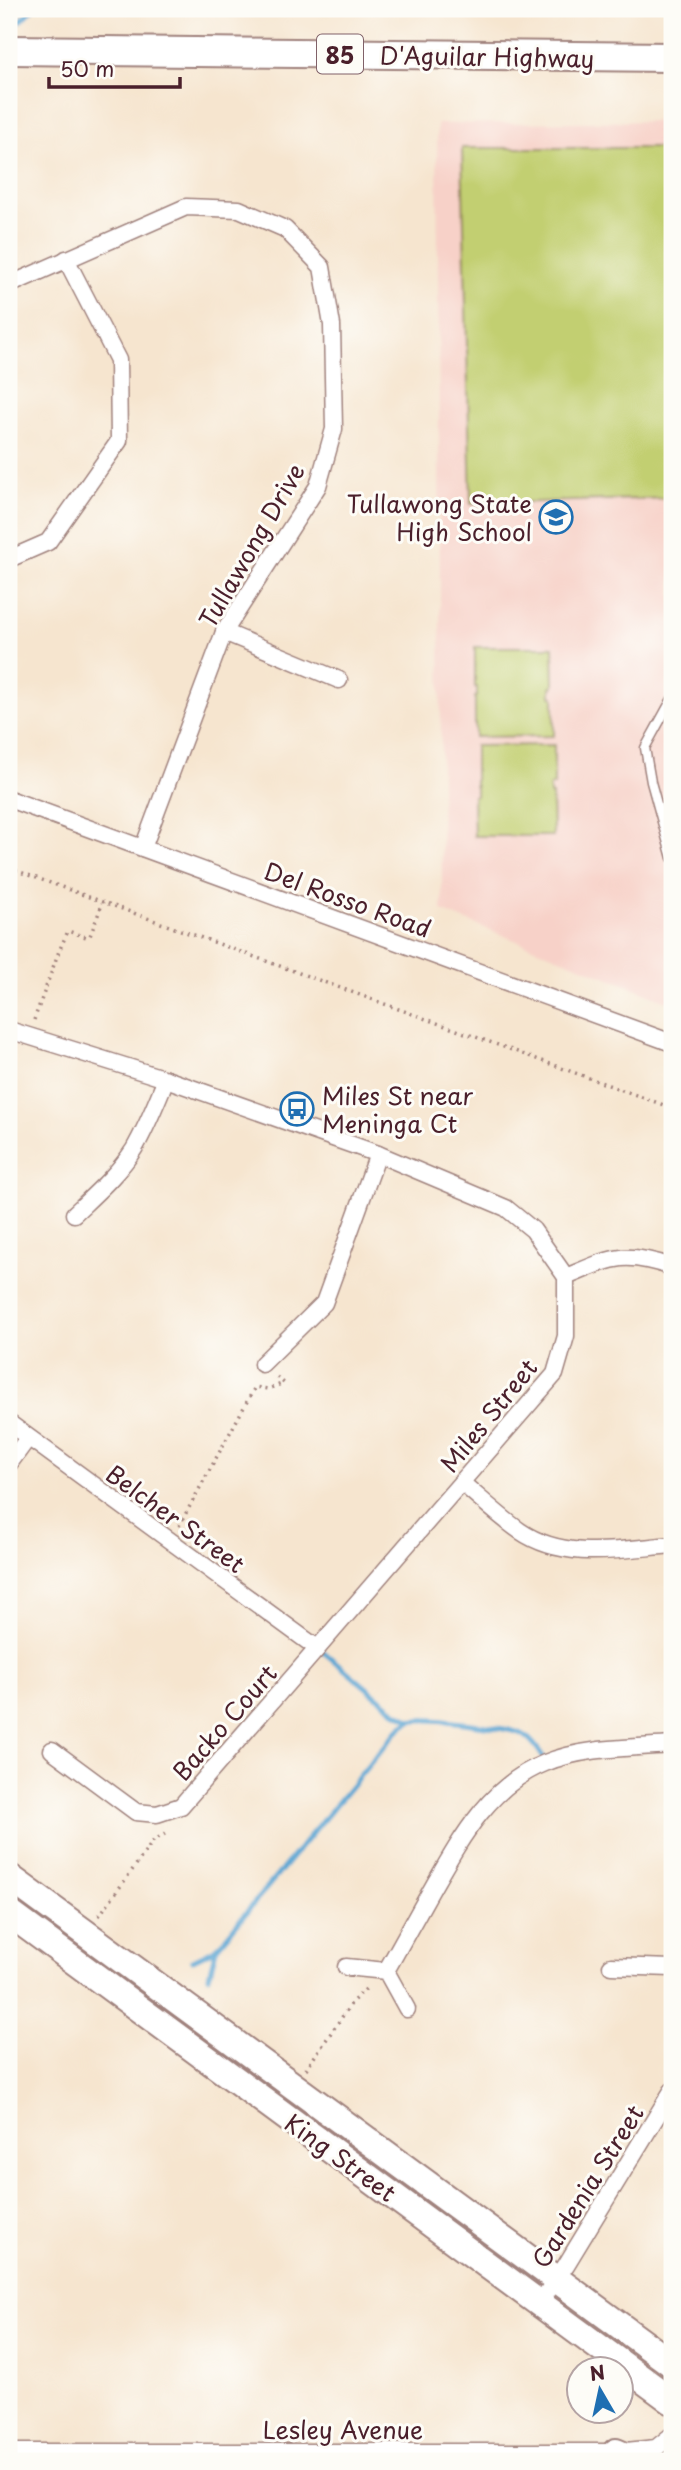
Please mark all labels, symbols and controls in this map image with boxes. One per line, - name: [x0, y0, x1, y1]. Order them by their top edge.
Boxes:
- road number: 85: [317, 34, 363, 74]
- street label: D'Aguilar Highway: [379, 36, 595, 76]
- scale bar: [49, 46, 180, 90]
- text: 50 m: [60, 52, 114, 84]
- street label: Tullawong Drive: [189, 456, 313, 634]
- place label: Tullawong State High School: [347, 485, 532, 549]
- school or university icon: Tullawong State High School: [537, 498, 575, 536]
- street label: Del Rosso Road: [260, 852, 436, 946]
- place label: Miles St near Meninga Ct: [322, 1077, 473, 1141]
- bus stop icon: Miles St near Meninga Ct: [278, 1090, 316, 1128]
- street label: Miles Street: [431, 1350, 545, 1479]
- street label: Belcher Street: [99, 1455, 253, 1581]
- street label: Backo Court: [163, 1656, 285, 1788]
- street label: Gardenia Street: [522, 2097, 652, 2275]
- street label: King Street: [278, 2104, 404, 2210]
- north arrow: [566, 2354, 636, 2424]
- text: N: [588, 2357, 607, 2387]
- street label: Lesley Avenue: [263, 2411, 423, 2447]

